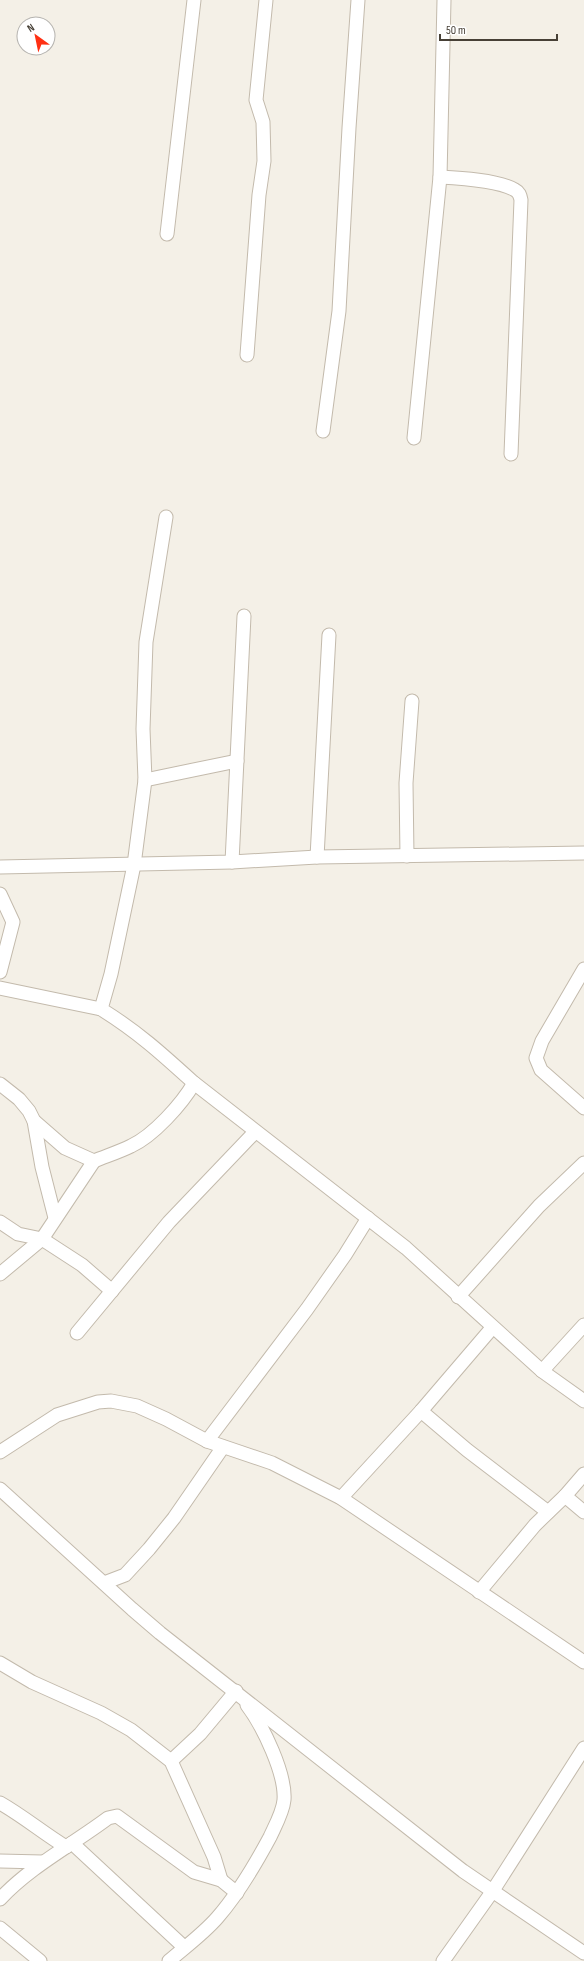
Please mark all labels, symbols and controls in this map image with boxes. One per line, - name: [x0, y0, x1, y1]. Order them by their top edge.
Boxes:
- north arrow: [16, 16, 56, 56]
- scale bar: [440, 16, 557, 42]
- text: N: [25, 21, 37, 35]
- text: 50 m: [446, 23, 466, 38]

